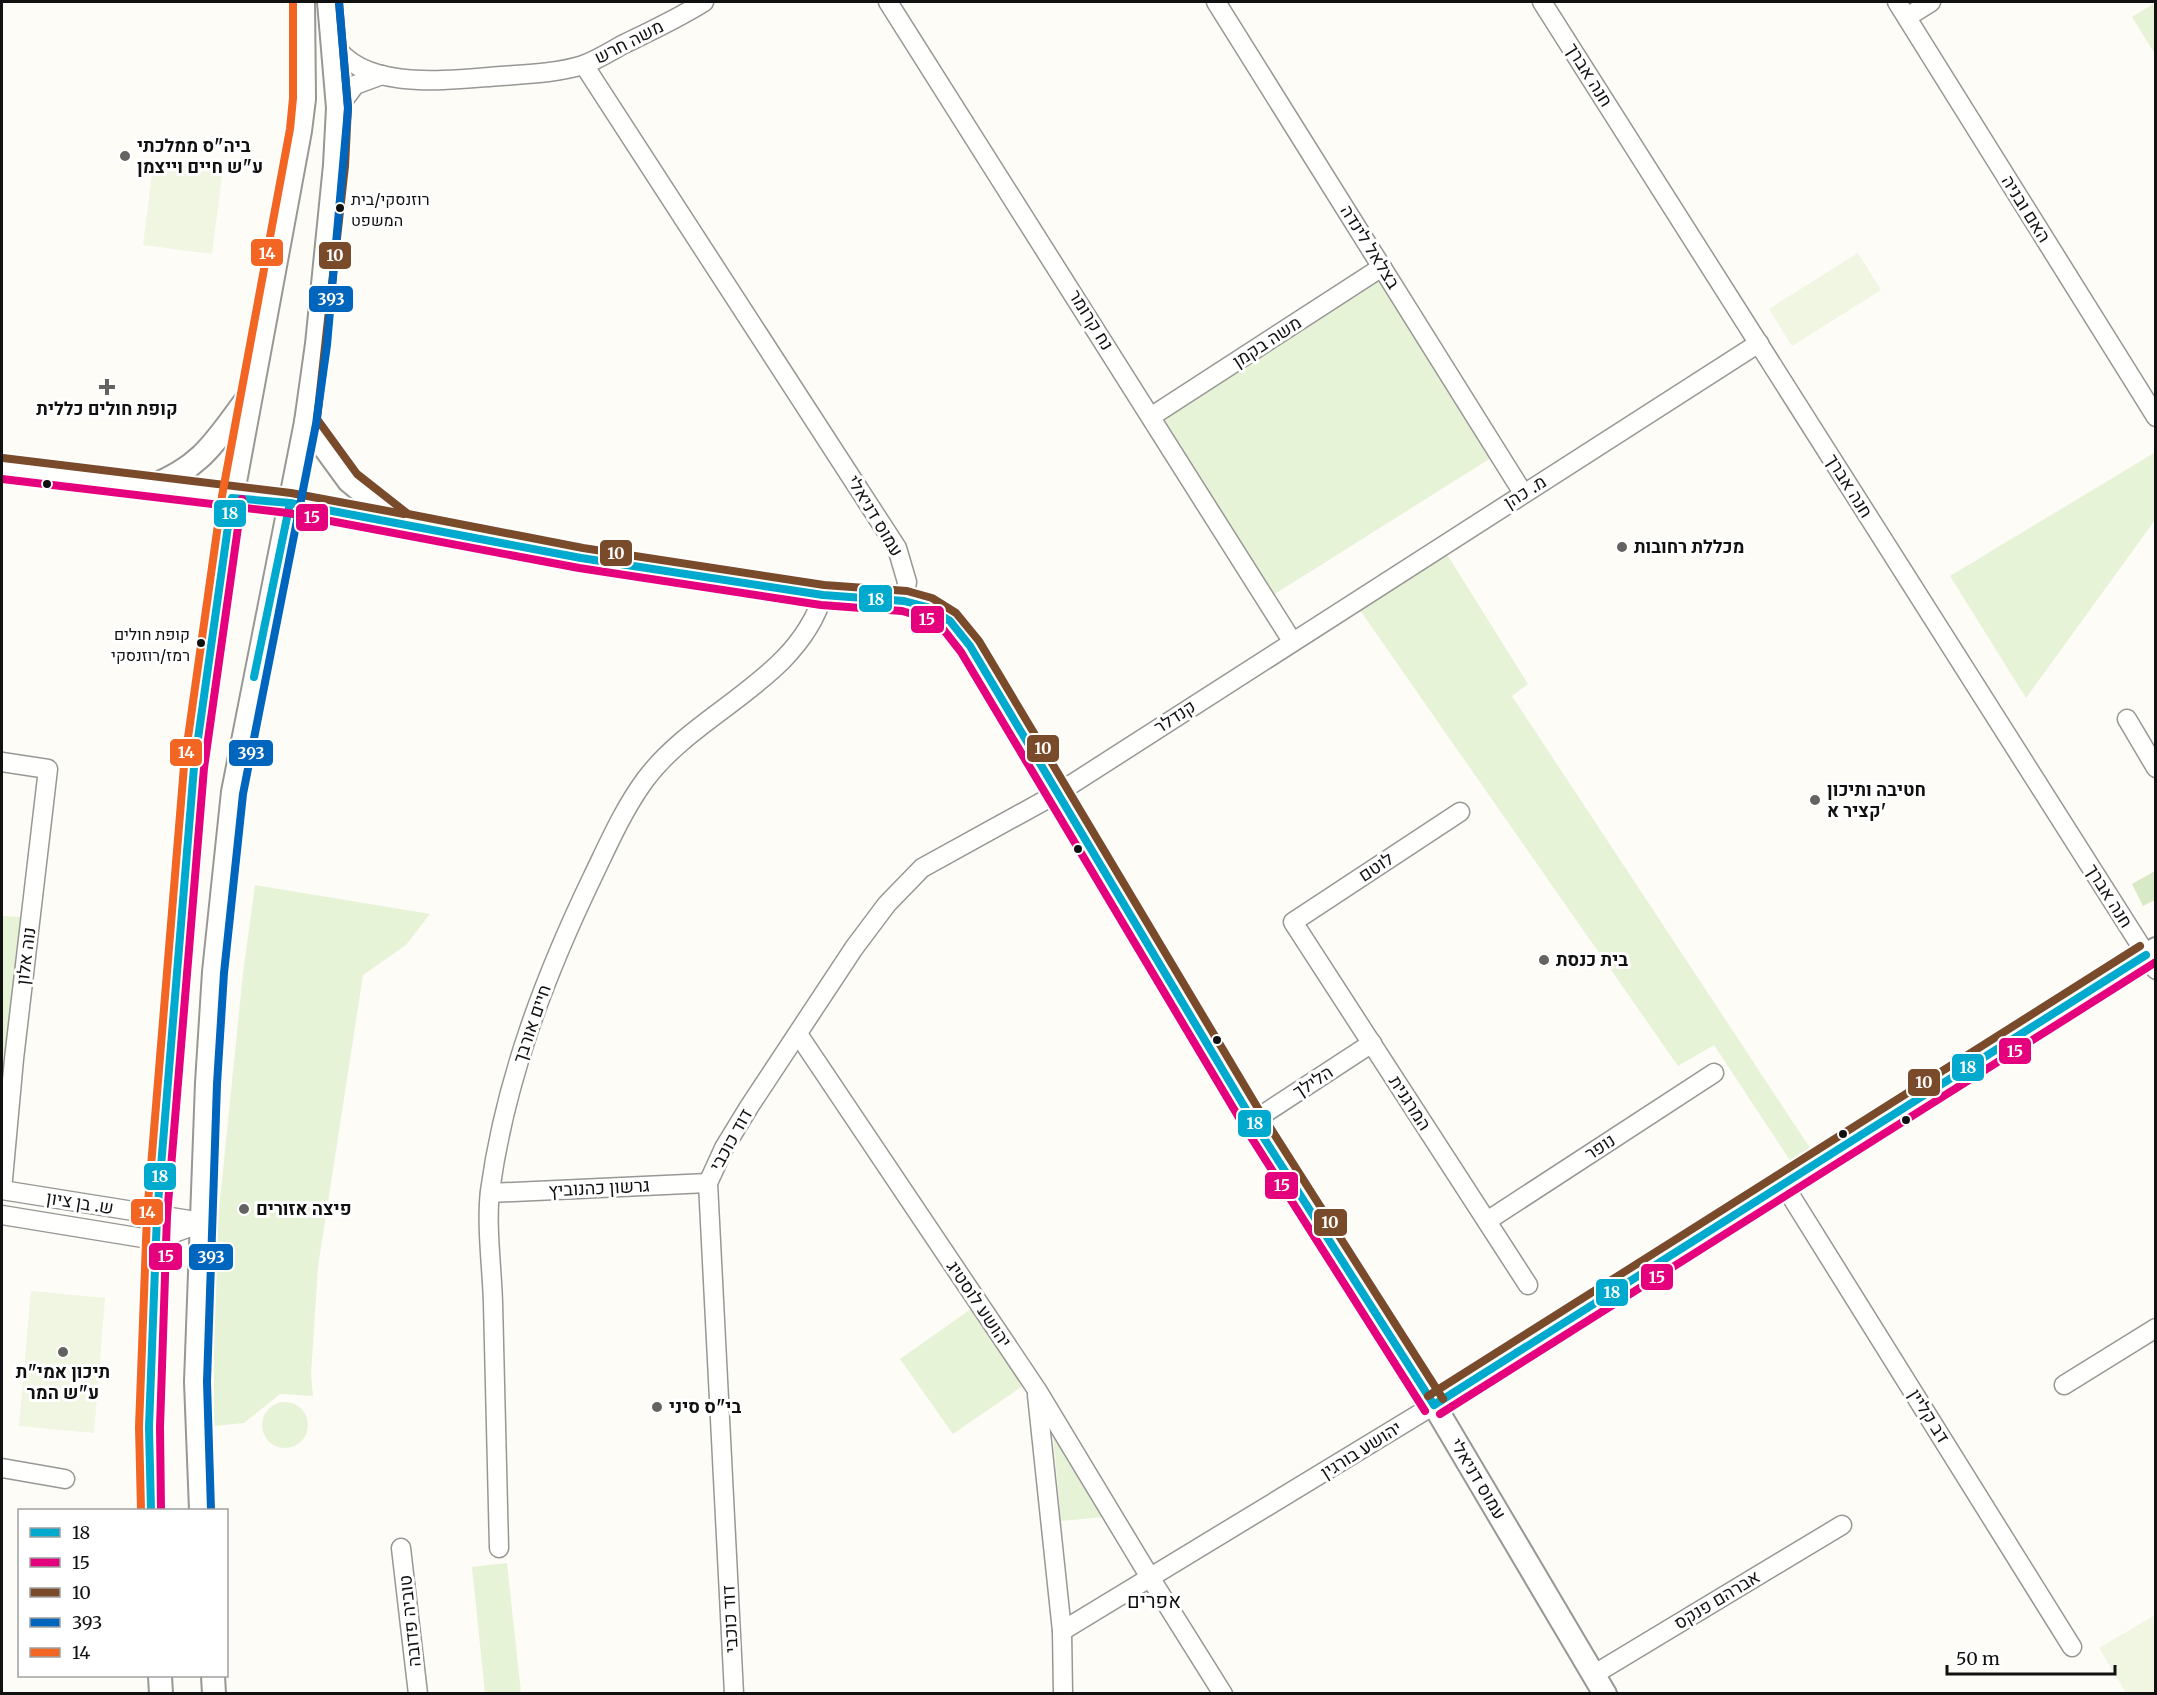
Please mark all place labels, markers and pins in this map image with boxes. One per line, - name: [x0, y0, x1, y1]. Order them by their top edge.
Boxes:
- place label: ביה"ס ממלכתי ע"ש חיים וייצמן: [137, 134, 263, 178]
- marker: ביה"ס ממלכתי ע"ש חיים וייצמן: [118, 149, 132, 163]
- place label: רוזנסקי/בית המשפט: [351, 189, 430, 230]
- marker: רוזנסקי/בית המשפט: [334, 202, 346, 214]
- marker: קופת חולים כללית: [98, 378, 116, 396]
- place label: קופת חולים כללית: [36, 397, 178, 420]
- unlabelled marker: [41, 478, 53, 490]
- place label: מכללת רחובות: [1634, 535, 1744, 558]
- marker: מכללת רחובות: [1615, 540, 1629, 554]
- place label: קופת חולים רמז/רוזנסקי: [111, 624, 190, 665]
- marker: קופת חולים רמז/רוזנסקי: [195, 637, 207, 649]
- place label: חטיבה ותיכון קציר א': [1827, 778, 1926, 822]
- marker: חטיבה ותיכון קציר א': [1808, 793, 1822, 807]
- unlabelled marker: [1072, 843, 1084, 855]
- place label: בית כנסת: [1556, 948, 1628, 971]
- marker: בית כנסת: [1537, 953, 1551, 967]
- unlabelled marker: [1211, 1034, 1223, 1046]
- unlabelled marker: [1900, 1114, 1912, 1126]
- unlabelled marker: [1837, 1128, 1849, 1140]
- place label: פיצה אזורים: [256, 1197, 352, 1220]
- marker: פיצה אזורים: [237, 1202, 251, 1216]
- marker: תיכון אמי"ת ע"ש המר: [56, 1345, 70, 1359]
- place label: תיכון אמי"ת ע"ש המר: [16, 1360, 110, 1404]
- place label: בי"ס סיני: [669, 1395, 741, 1418]
- marker: בי"ס סיני: [650, 1400, 664, 1414]

